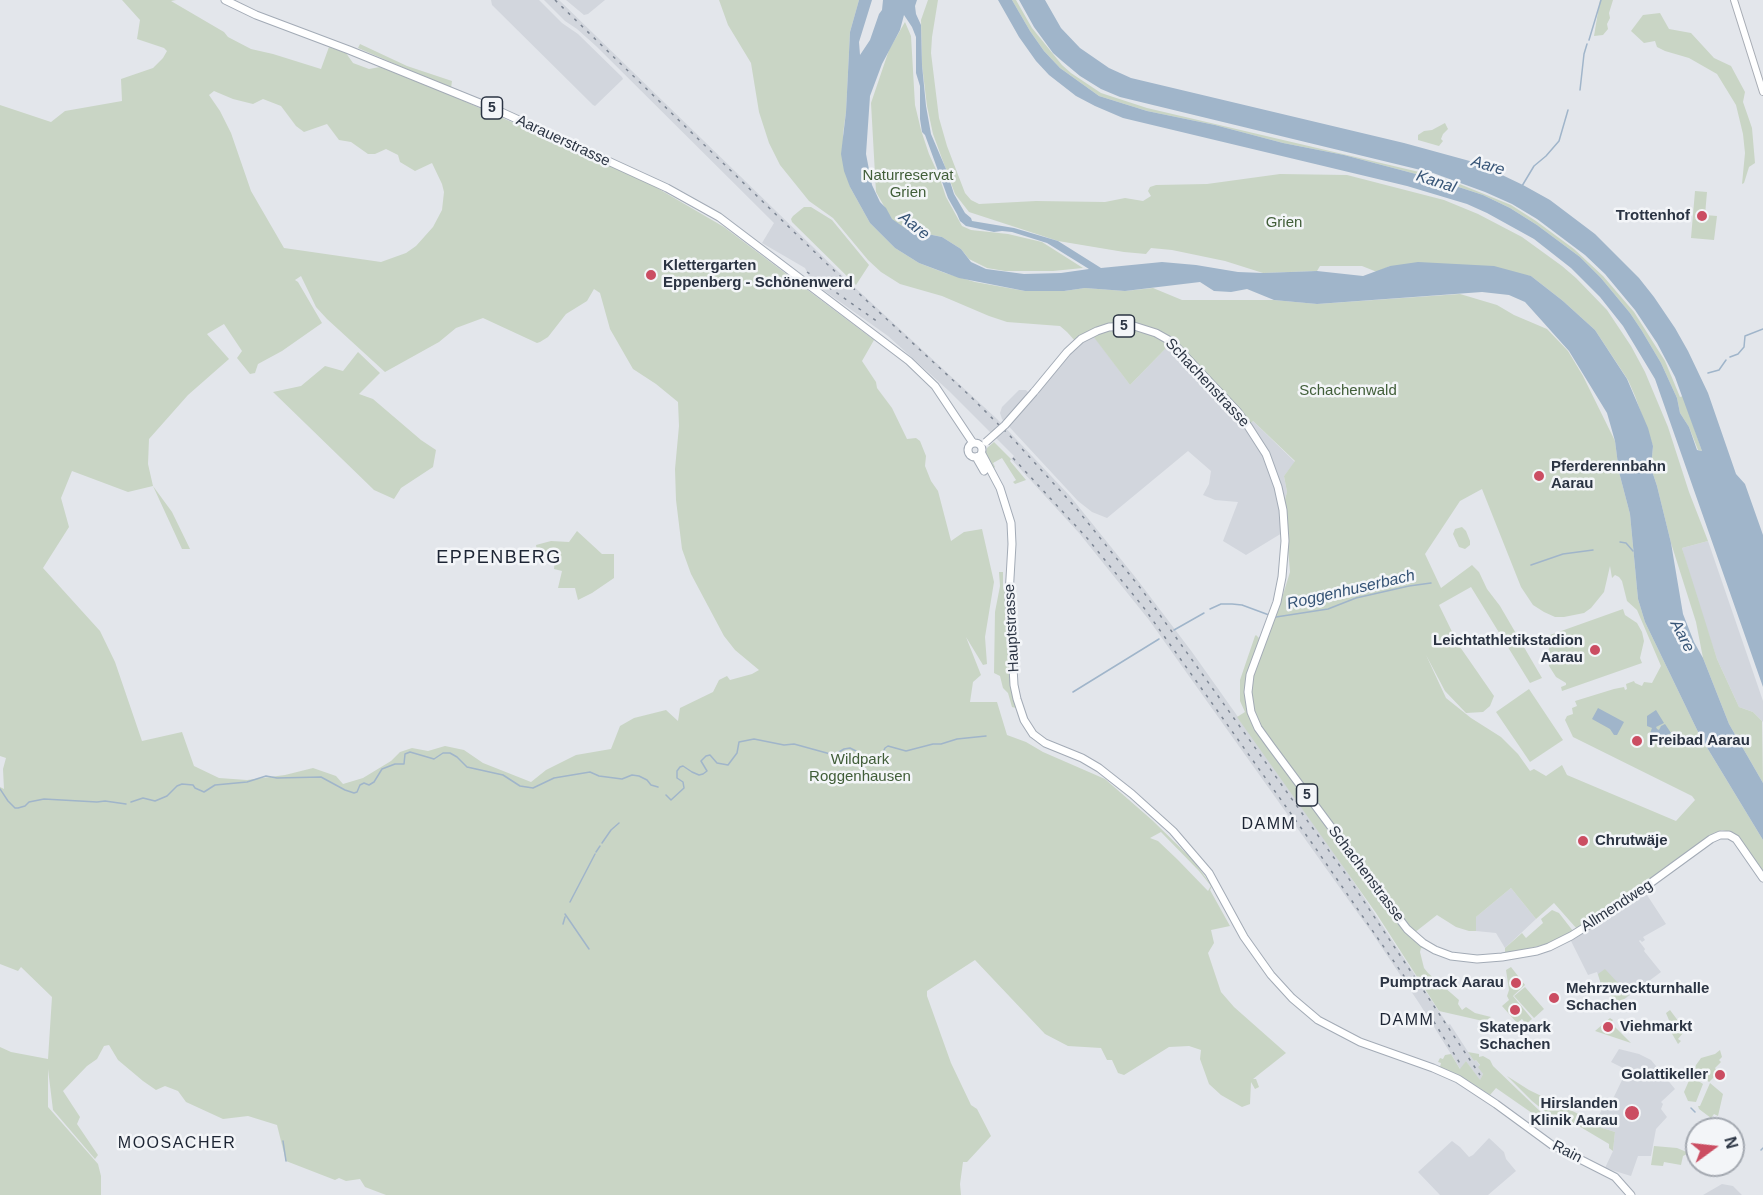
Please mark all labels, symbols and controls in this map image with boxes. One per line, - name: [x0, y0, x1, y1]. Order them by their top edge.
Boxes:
- road number: 5: [482, 97, 502, 119]
- street label: Aarauerstrasse: [513, 111, 613, 171]
- water label: Aare: [1469, 152, 1507, 180]
- park label: Naturreservat Grien: [863, 167, 953, 202]
- water label: Kanal: [1414, 167, 1458, 197]
- place label: Trottenhof: [1616, 207, 1690, 225]
- water label: Aare: [895, 208, 933, 244]
- marker: Trottenhof: [1695, 209, 1709, 223]
- park label: Grien: [1266, 214, 1302, 232]
- place label: Klettergarten Eppenberg - Schönenwerd: [663, 257, 853, 292]
- marker: Klettergarten Eppenberg - Schönenwerd: [644, 268, 658, 282]
- road number: 5: [1114, 315, 1134, 337]
- street label: Schachenstrasse: [1161, 335, 1253, 431]
- park label: Schachenwald: [1299, 382, 1397, 400]
- place label: Pferderennbahn Aarau: [1551, 458, 1666, 493]
- marker: Pferderennbahn Aarau: [1532, 469, 1546, 483]
- district label: EPPENBERG: [436, 547, 562, 569]
- water label: Roggenhuserbach: [1285, 566, 1417, 614]
- street label: Hauptstrasse: [1001, 583, 1023, 673]
- water label: Aare: [1666, 617, 1698, 655]
- place label: Leichtathletikstadion Aarau: [1433, 632, 1583, 667]
- marker: Leichtathletikstadion Aarau: [1588, 643, 1602, 657]
- place label: Freibad Aarau: [1649, 732, 1750, 750]
- marker: Freibad Aarau: [1630, 734, 1644, 748]
- park label: Wildpark Roggenhausen: [809, 751, 911, 786]
- road number: 5: [1296, 784, 1318, 806]
- district label: DAMM: [1242, 815, 1296, 835]
- street label: Schachenstrasse: [1324, 823, 1408, 925]
- place label: Chrutwäje: [1595, 832, 1668, 850]
- marker: Chrutwäje: [1576, 834, 1590, 848]
- street label: Allmendweg: [1578, 876, 1656, 936]
- place label: Pumptrack Aarau: [1380, 974, 1504, 992]
- marker: Pumptrack Aarau: [1509, 976, 1523, 990]
- place label: Mehrzweckturnhalle Schachen: [1566, 980, 1709, 1015]
- marker: Mehrzweckturnhalle Schachen: [1547, 991, 1561, 1005]
- marker: Skatepark Schachen: [1508, 1003, 1522, 1017]
- district label: DAMM: [1380, 1011, 1434, 1031]
- place label: Viehmarkt: [1620, 1018, 1692, 1036]
- place label: Skatepark Schachen: [1479, 1019, 1551, 1054]
- marker: Viehmarkt: [1601, 1020, 1615, 1034]
- place label: Golattikeller: [1621, 1066, 1708, 1084]
- marker: Golattikeller: [1713, 1068, 1727, 1082]
- place label: Hirslanden Klinik Aarau: [1530, 1095, 1618, 1130]
- marker: Hirslanden Klinik Aarau: [1623, 1104, 1641, 1122]
- north arrow: [1685, 1117, 1745, 1177]
- district label: MOOSACHER: [118, 1134, 236, 1154]
- text: N: [1721, 1135, 1741, 1151]
- street label: Rain: [1549, 1137, 1585, 1167]

